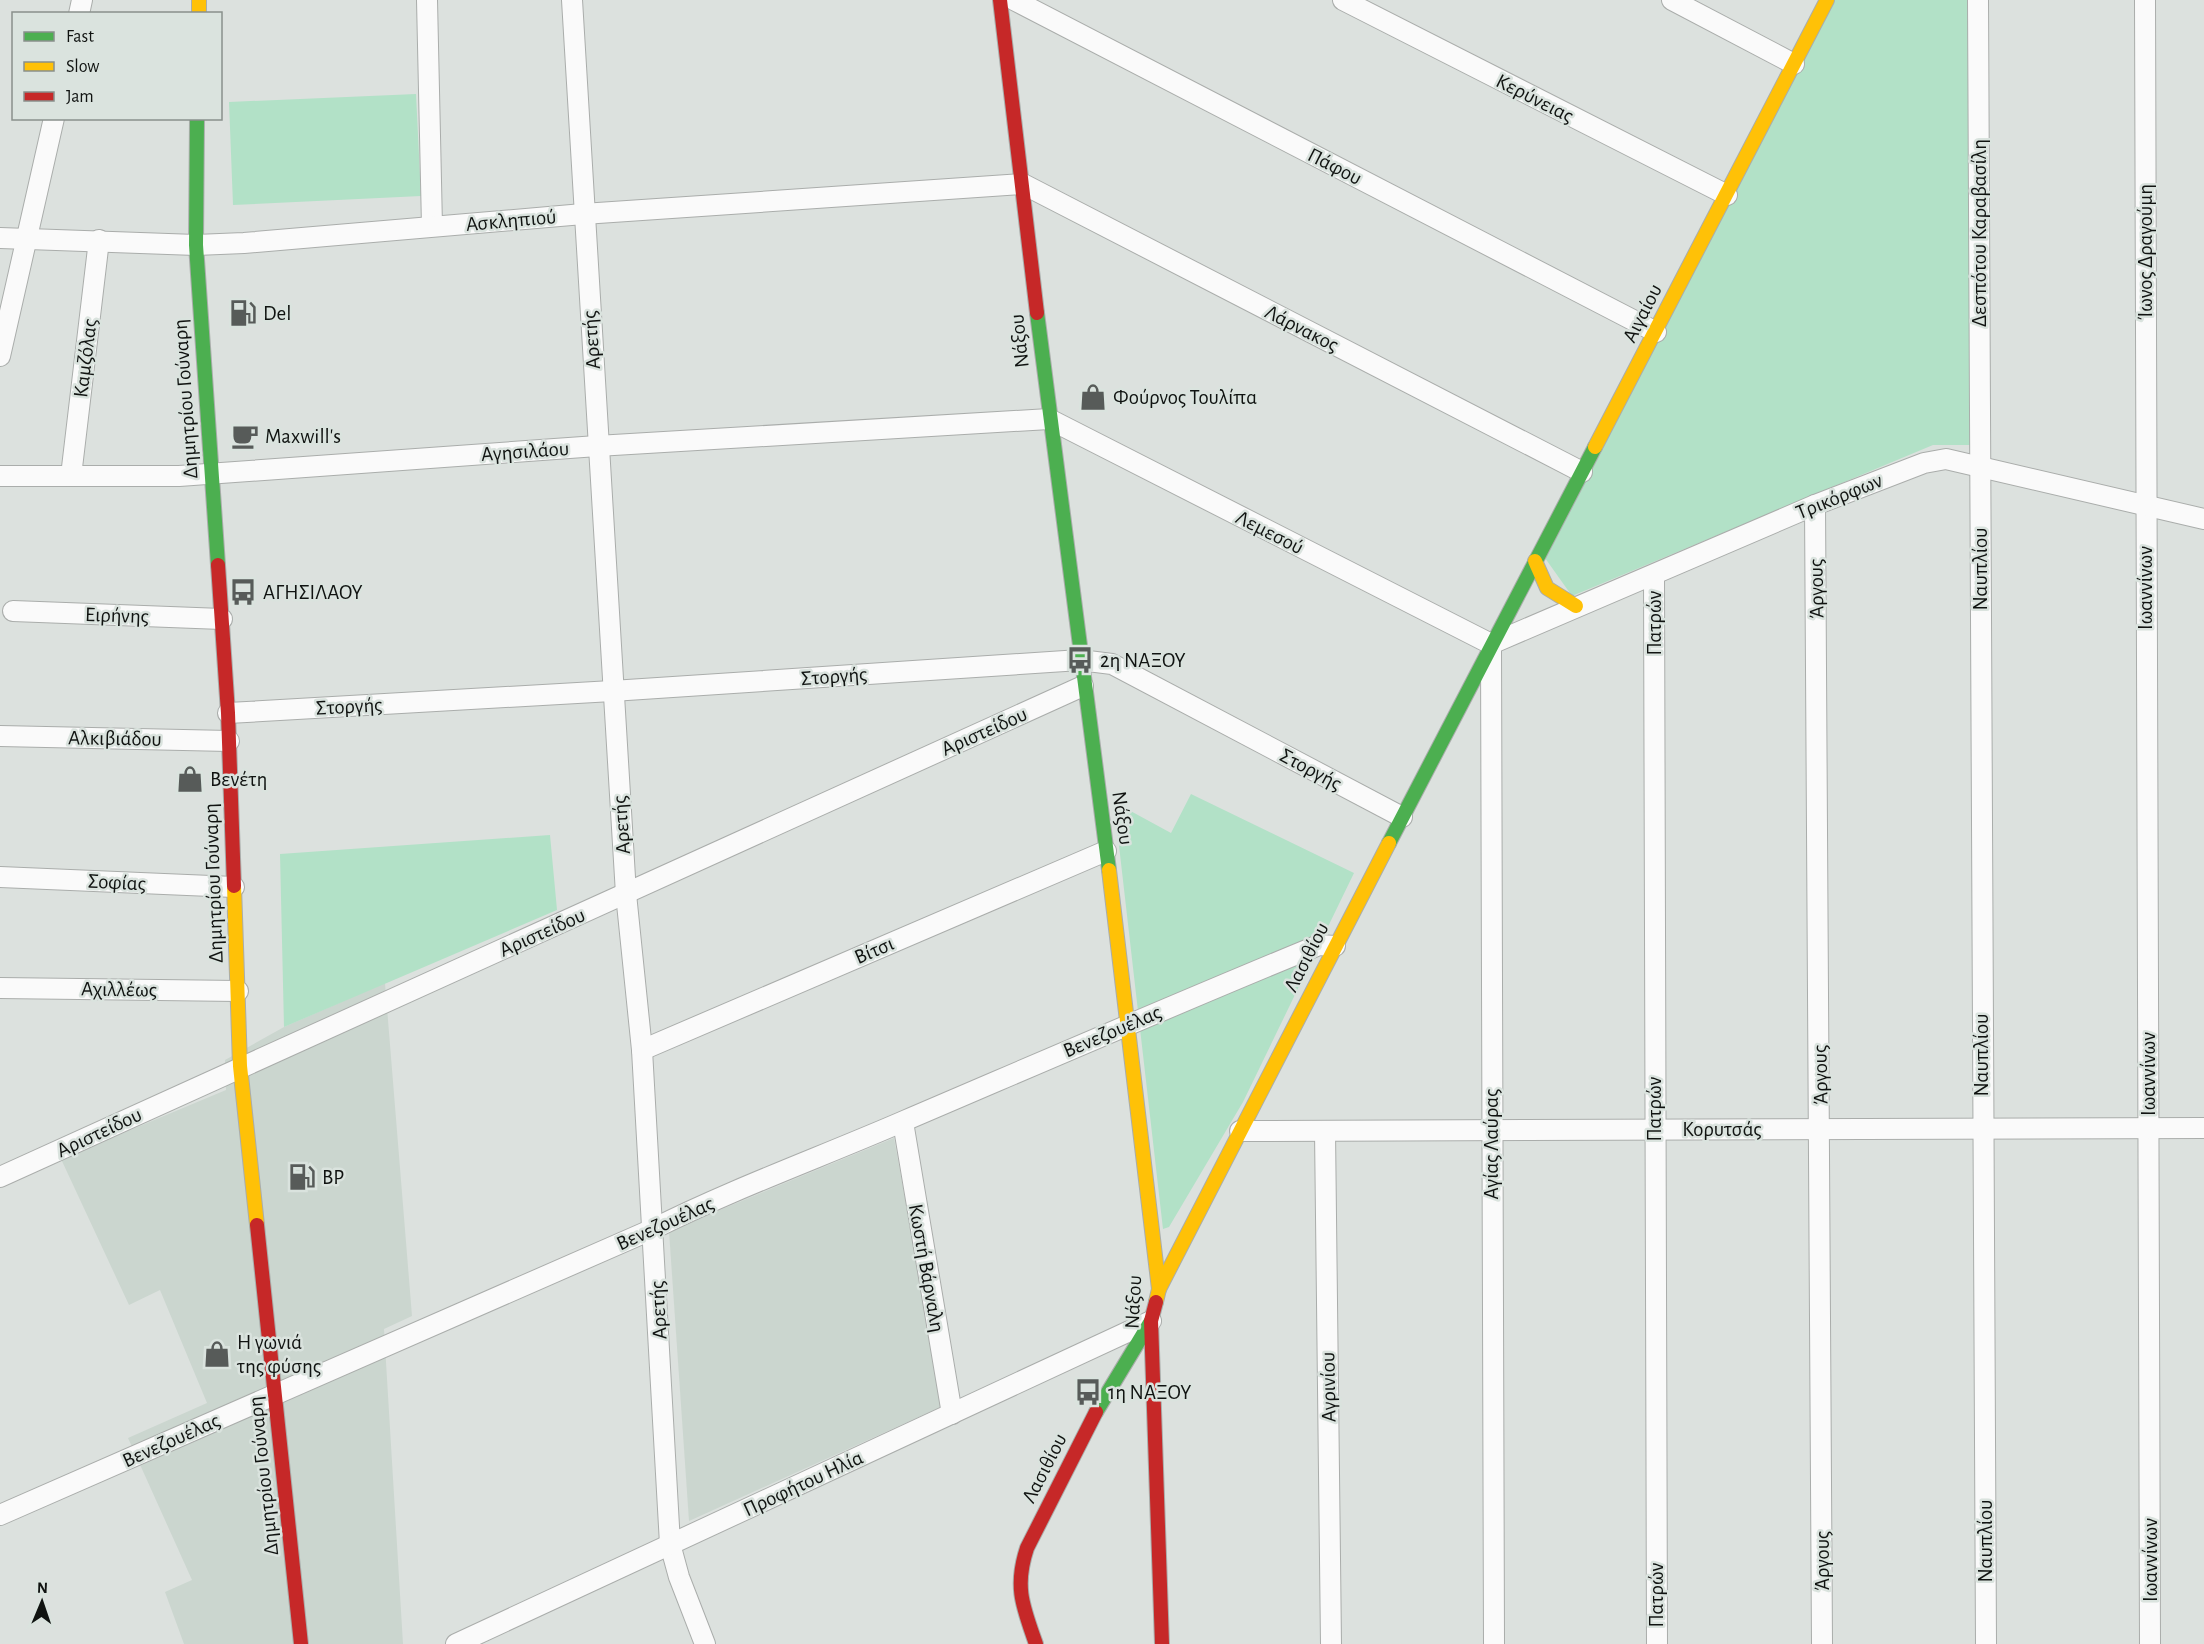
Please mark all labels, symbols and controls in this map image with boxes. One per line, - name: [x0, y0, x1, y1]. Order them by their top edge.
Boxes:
- legend: [12, 12, 222, 120]
- text: Fast: [66, 28, 94, 46]
- text: Slow: [66, 58, 99, 76]
- street label: Κερύνειας: [1493, 70, 1577, 127]
- text: Jam: [66, 88, 94, 106]
- street label: Δεσπότου Καραβασίλη: [1969, 139, 1990, 327]
- street label: Πάφου: [1304, 144, 1365, 189]
- street label: Ίωνος Δραγούμη: [2135, 184, 2156, 320]
- street label: Ασκληπιού: [465, 206, 557, 235]
- street label: Αιγαίου: [1619, 281, 1666, 346]
- fuel station icon: Del: [228, 298, 258, 328]
- street label: Λάρνακος: [1262, 301, 1342, 356]
- place label: Del: [263, 303, 291, 324]
- street label: Αρετής: [579, 310, 604, 370]
- street label: Νάξου: [1006, 313, 1034, 369]
- street label: Καμζόλας: [70, 317, 101, 399]
- street label: Δημητρίου Γούναρη: [169, 318, 202, 479]
- shop icon: Φούρνος Τουλίπα: [1078, 382, 1108, 412]
- place label: Φούρνος Τουλίπα: [1113, 387, 1257, 408]
- cafe icon: Maxwill's: [230, 421, 260, 451]
- place label: Maxwill's: [265, 426, 341, 447]
- street label: Αγησιλάου: [480, 438, 570, 465]
- street label: Τρικόρφων: [1793, 470, 1886, 523]
- street label: Λεμεσού: [1232, 507, 1307, 558]
- street label: Ναυπλίου: [1970, 528, 1991, 610]
- street label: Ιωαννίνων: [2135, 546, 2156, 630]
- street label: Άργους: [1805, 559, 1828, 619]
- bus stop icon: ΑΓΗΣΙΛΑΟΥ: [228, 577, 258, 607]
- place label: ΑΓΗΣΙΛΑΟΥ: [263, 582, 363, 603]
- street label: Πατρών: [1644, 590, 1665, 655]
- street label: Ειρήνης: [85, 604, 149, 627]
- bus stop icon: 2η ΝΑΞΟΥ: [1065, 645, 1095, 675]
- place label: 2η ΝΑΞΟΥ: [1100, 650, 1186, 671]
- street label: Στοργής: [800, 664, 868, 689]
- street label: Στοργής: [315, 694, 383, 719]
- street label: Αριστείδου: [938, 703, 1030, 760]
- street label: Αλκιβιάδου: [68, 727, 162, 750]
- street label: Στοργής: [1276, 745, 1345, 794]
- shop icon: Βενέτη: [175, 764, 205, 794]
- place label: Βενέτη: [210, 769, 267, 790]
- street label: Νάξου: [1107, 790, 1137, 846]
- street label: Αρετής: [609, 795, 634, 855]
- street label: Δημητρίου Γούναρη: [200, 803, 227, 963]
- street label: Σοφίας: [87, 870, 147, 895]
- street label: Αριστείδου: [496, 904, 588, 961]
- street label: Λασιθίου: [1280, 919, 1333, 995]
- street label: Βίτσι: [851, 933, 897, 968]
- street label: Αχιλλέως: [81, 978, 157, 1001]
- street label: Βενεζουέλας: [1060, 1001, 1164, 1062]
- street label: Ναυπλίου: [1971, 1014, 1992, 1096]
- street label: Ιωαννίνων: [2138, 1032, 2159, 1116]
- street label: Άργους: [1809, 1045, 1832, 1105]
- street label: Πατρών: [1644, 1076, 1665, 1141]
- street label: Αγίας Λαύρας: [1481, 1089, 1502, 1199]
- street label: Αριστείδου: [53, 1104, 145, 1161]
- street label: Κορυτσάς: [1682, 1119, 1762, 1140]
- fuel station icon: BP: [287, 1162, 317, 1192]
- place label: BP: [322, 1167, 344, 1188]
- street label: Βενεζουέλας: [613, 1193, 717, 1254]
- street label: Κωστή Βάρναλη: [905, 1202, 948, 1334]
- street label: Νάξου: [1122, 1275, 1146, 1330]
- street label: Αρετής: [646, 1280, 671, 1340]
- place label: Η γωνιά της φύσης: [236, 1332, 321, 1377]
- shop icon: Η γωνιά της φύσης: [202, 1339, 232, 1369]
- street label: Αγρινίου: [1317, 1352, 1340, 1422]
- bus stop icon: 1η ΝΑΞΟΥ: [1073, 1377, 1103, 1407]
- place label: 1η ΝΑΞΟΥ: [1108, 1382, 1191, 1403]
- street label: Δημητρίου Γούναρη: [245, 1395, 282, 1557]
- street label: Βενεζουέλας: [119, 1410, 223, 1471]
- street label: Λασιθίου: [1018, 1430, 1071, 1506]
- street label: Προφήτου Ηλία: [740, 1447, 866, 1520]
- street label: Ναυπλίου: [1975, 1500, 1996, 1582]
- street label: Ιωαννίνων: [2140, 1518, 2161, 1602]
- street label: Άργους: [1812, 1531, 1833, 1591]
- street label: Πατρών: [1646, 1562, 1667, 1627]
- north arrow: [12, 1572, 72, 1632]
- text: N: [37, 1580, 48, 1596]

